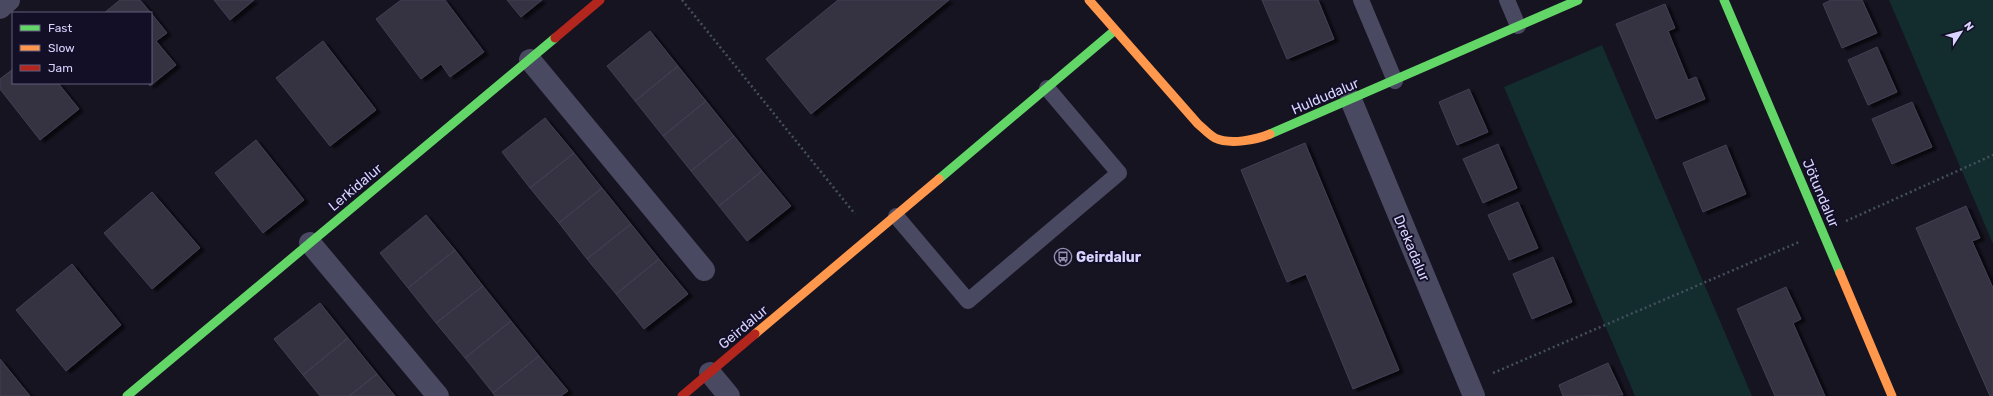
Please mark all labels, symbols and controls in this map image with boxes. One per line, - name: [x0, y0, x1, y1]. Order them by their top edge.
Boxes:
- legend: [12, 12, 152, 84]
- north arrow: [1941, 12, 1981, 52]
- text: N: [1961, 19, 1976, 34]
- text: Fast: [48, 21, 72, 35]
- text: Slow: [48, 41, 75, 55]
- text: Jam: [48, 61, 73, 75]
- street label: Huldudalur: [1289, 74, 1362, 118]
- street label: Jötundalur: [1799, 157, 1843, 230]
- street label: Lerkidalur: [325, 160, 386, 215]
- street label: Drekadalur: [1390, 212, 1433, 285]
- bus stop icon: Geirdalur: [1053, 247, 1073, 267]
- place label: Geirdalur: [1076, 249, 1142, 266]
- street label: Geirdalur: [715, 301, 772, 353]

